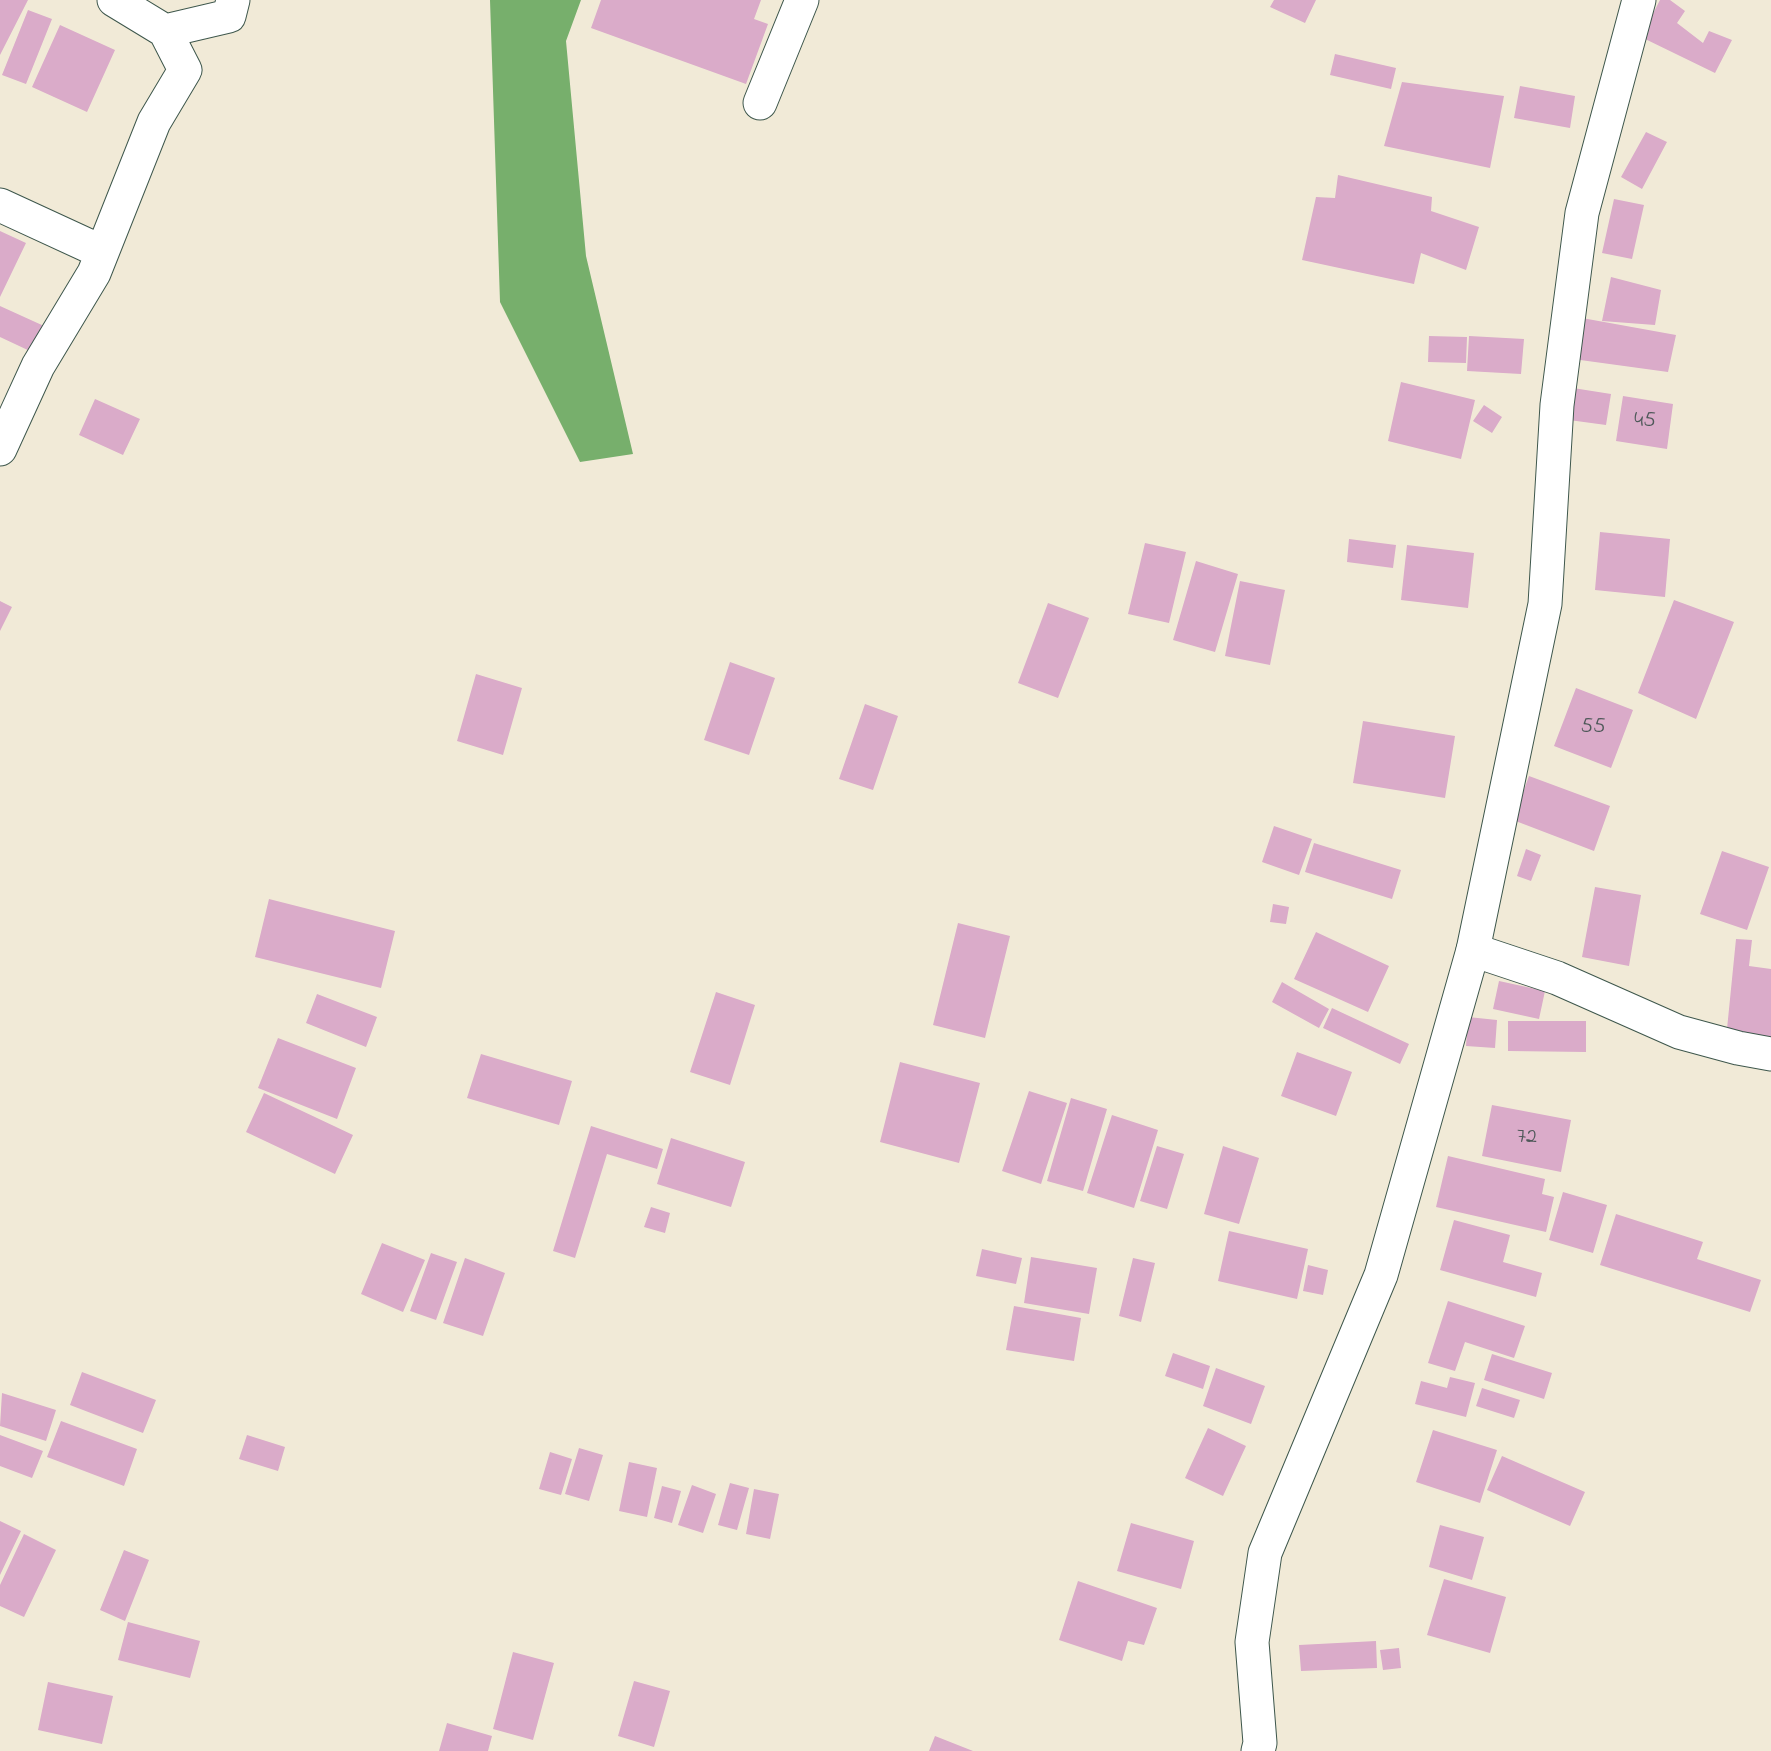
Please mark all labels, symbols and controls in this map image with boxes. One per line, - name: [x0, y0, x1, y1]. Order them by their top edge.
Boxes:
- house number: 45: [1634, 409, 1656, 435]
- house number: 55: [1580, 715, 1606, 741]
- house number: 72: [1517, 1125, 1537, 1151]

